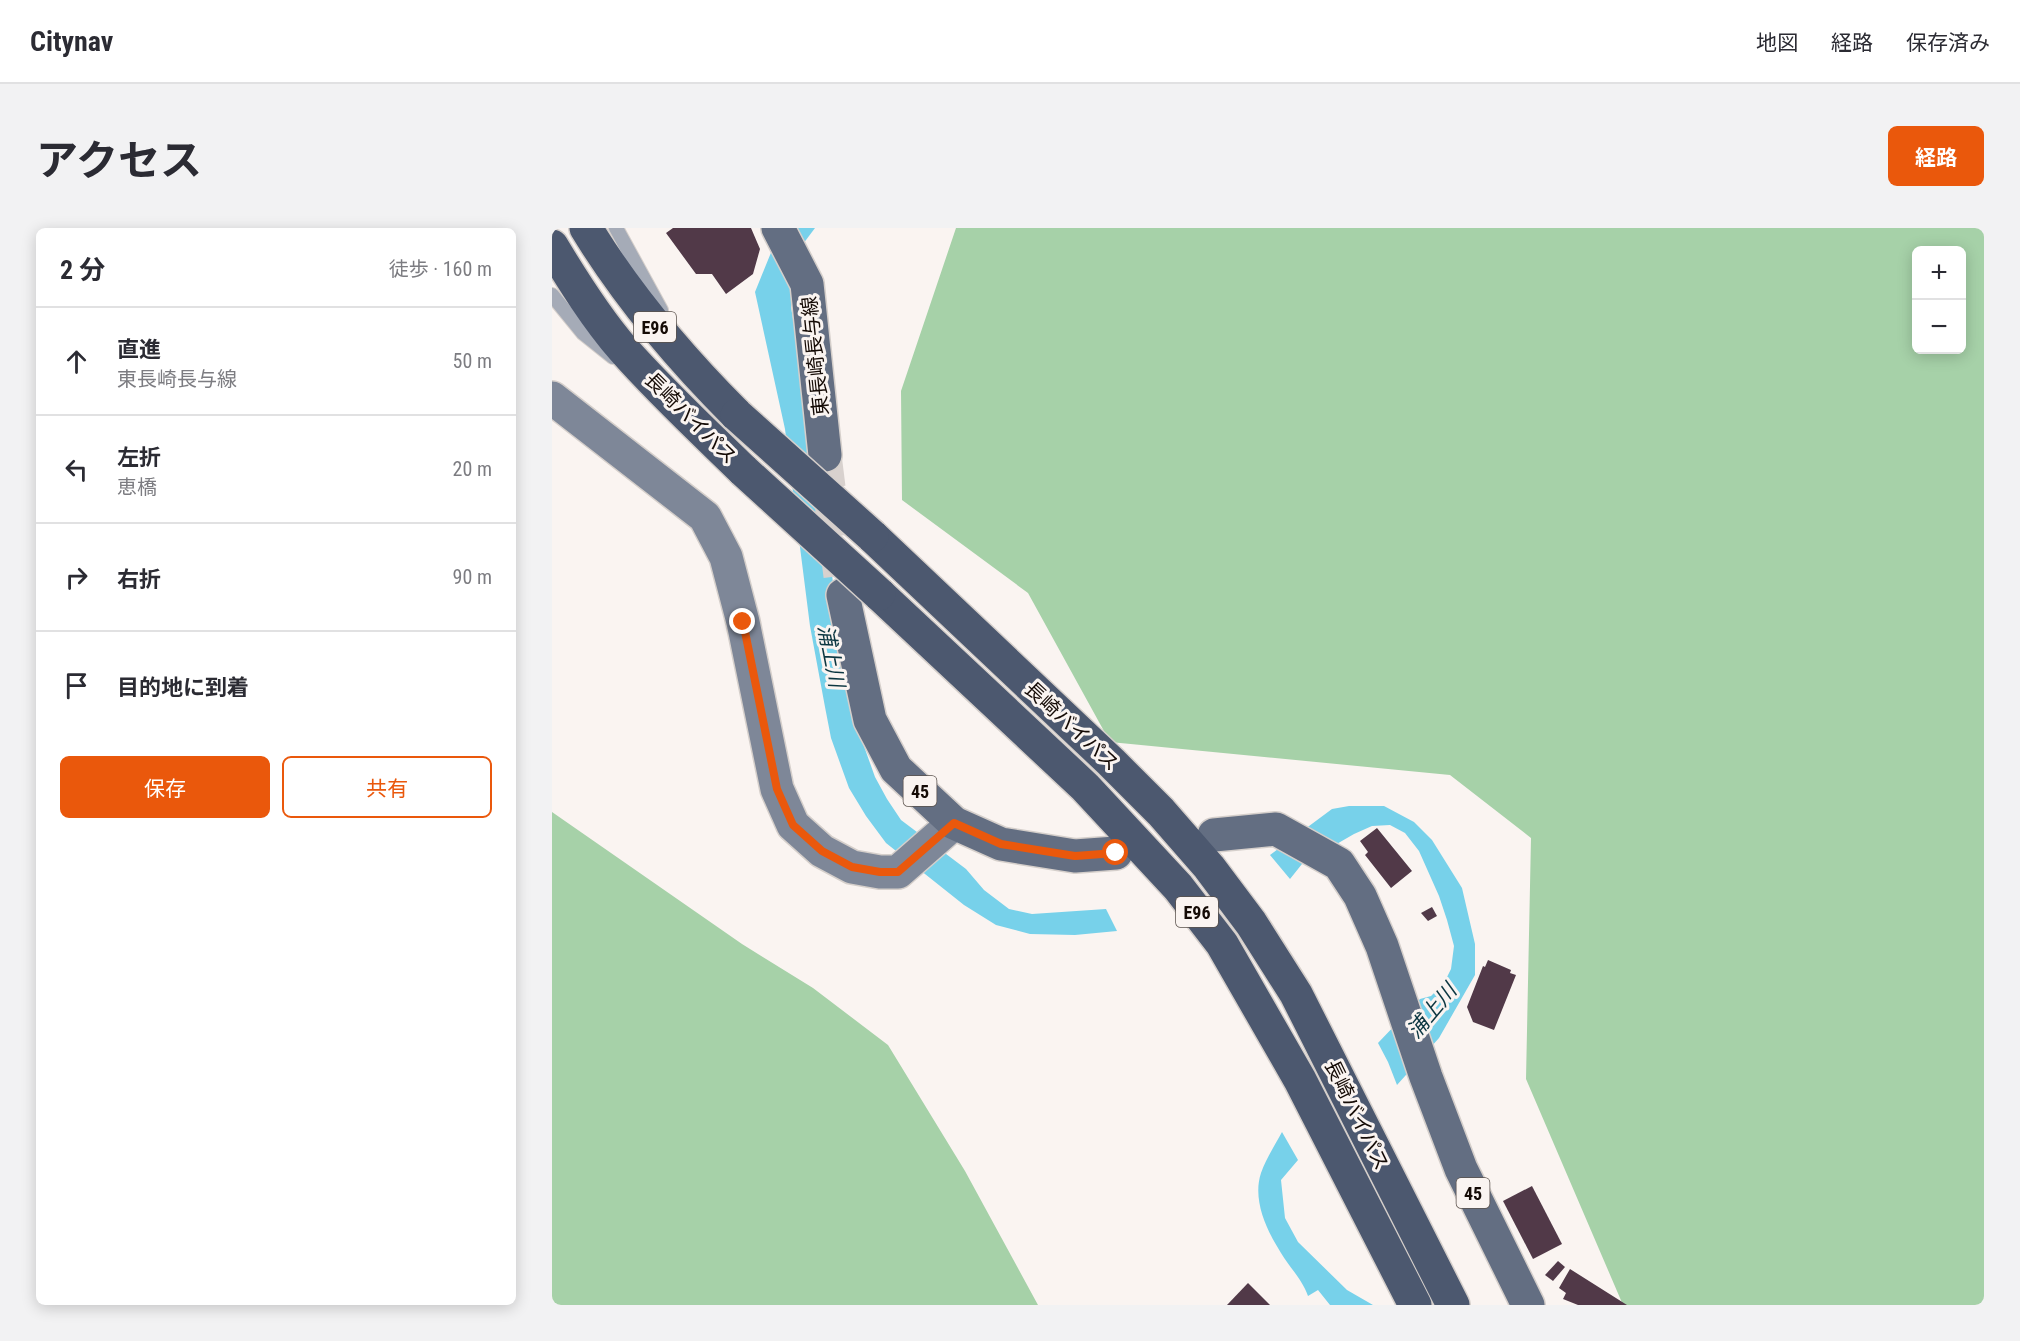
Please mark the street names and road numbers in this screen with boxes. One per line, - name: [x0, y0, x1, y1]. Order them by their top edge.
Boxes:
- street label: 東長崎長与線: [797, 295, 833, 417]
- road number: E96: [634, 312, 676, 342]
- street label: 長崎バイパス: [640, 367, 742, 469]
- street label: 長崎バイパス: [1020, 676, 1124, 776]
- road number: 45: [904, 776, 937, 806]
- road number: E96: [1176, 897, 1218, 927]
- street label: 長崎バイパス: [1320, 1056, 1394, 1174]
- road number: 45: [1456, 1178, 1490, 1208]

